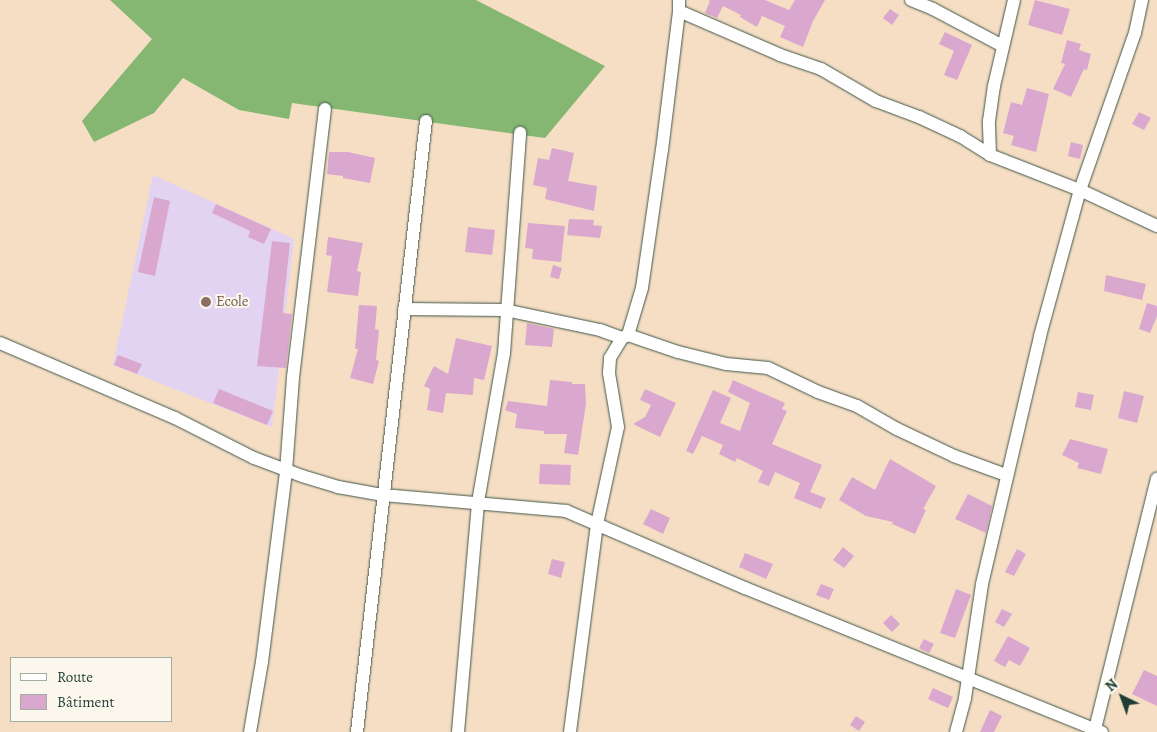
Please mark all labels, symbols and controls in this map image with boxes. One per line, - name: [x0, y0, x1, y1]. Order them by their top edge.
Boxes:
- place label: Ecole: [216, 293, 248, 311]
- marker: Ecole: [200, 296, 212, 308]
- legend: [10, 657, 172, 722]
- text: Route: [57, 667, 93, 687]
- north arrow: [1097, 672, 1147, 722]
- text: N: [1101, 675, 1122, 696]
- text: Bâtiment: [57, 692, 115, 712]

